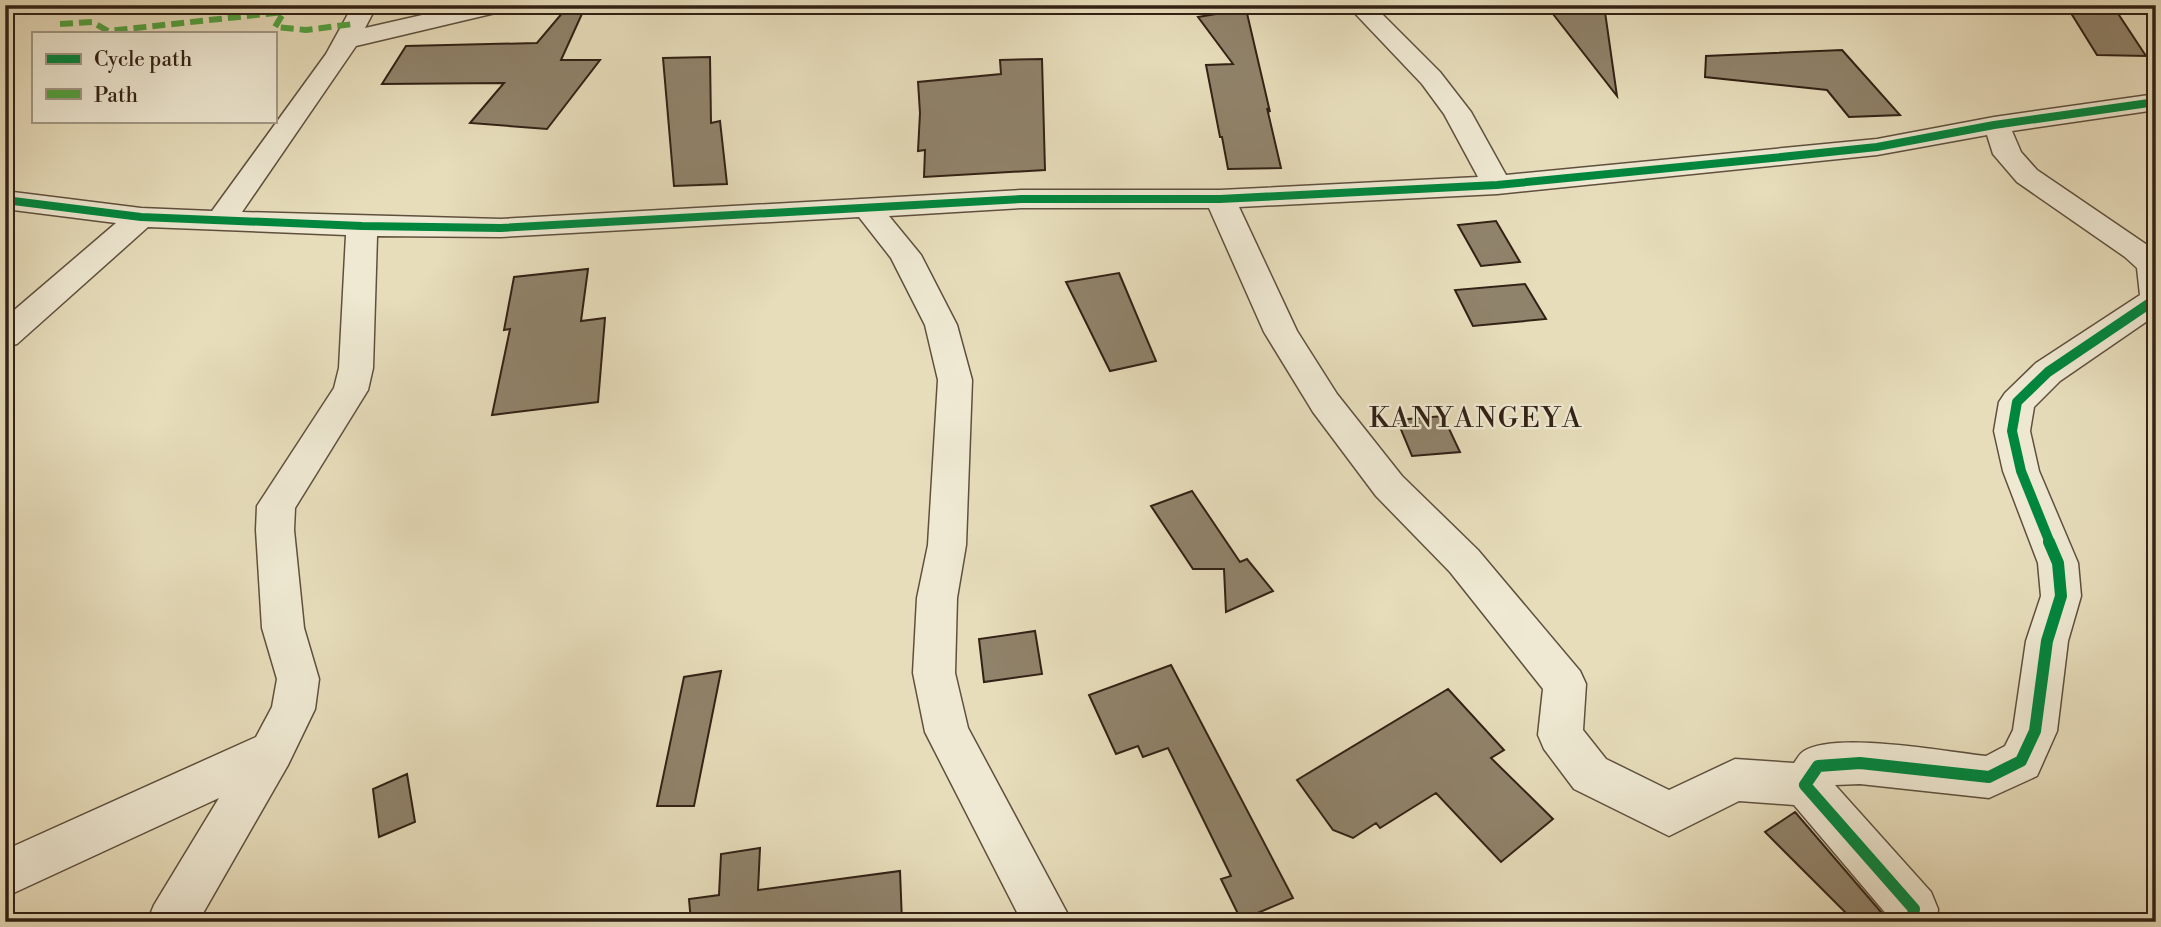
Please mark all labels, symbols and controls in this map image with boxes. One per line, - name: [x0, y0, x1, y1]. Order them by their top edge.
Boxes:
- legend: [32, 32, 276, 122]
- text: Cycle path: [94, 47, 193, 73]
- text: Path: [94, 83, 139, 109]
- district label: KANYANGEYA: [1369, 401, 1583, 436]

